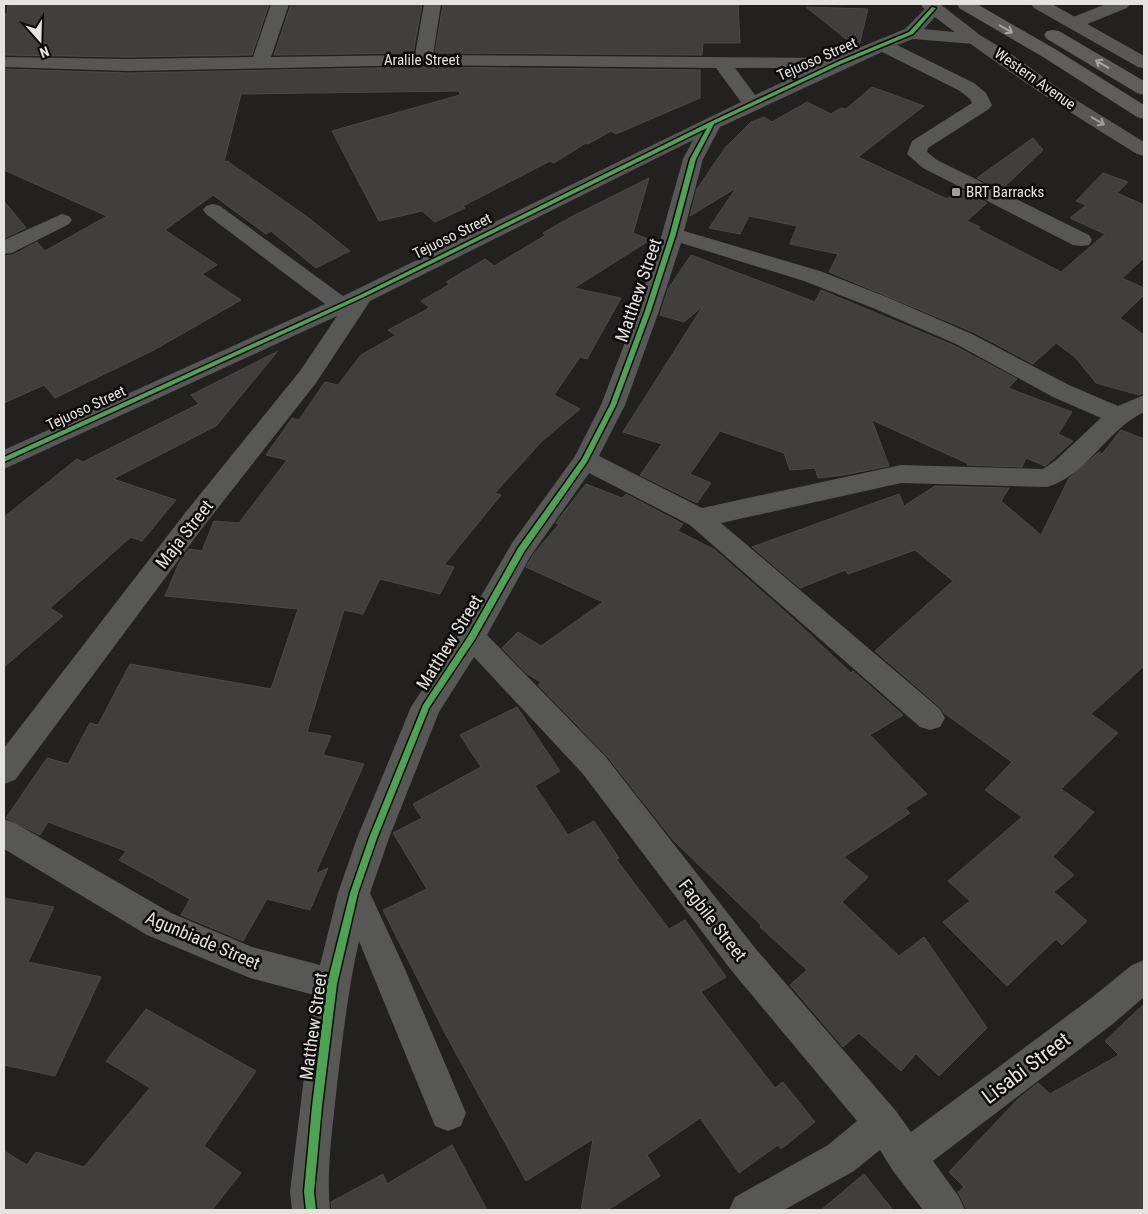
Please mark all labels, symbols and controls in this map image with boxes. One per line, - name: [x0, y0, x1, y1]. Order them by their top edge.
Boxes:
- north arrow: [15, 15, 65, 65]
- one-way arrow: [999, 24, 1014, 34]
- street label: Tejuoso Street: [774, 33, 860, 85]
- text: N: [38, 43, 51, 61]
- street label: Western Avenue: [991, 44, 1079, 114]
- street label: Aralile Street: [384, 51, 460, 69]
- one-way arrow: [1096, 58, 1110, 68]
- one-way arrow: [1090, 117, 1104, 127]
- place label: BRT Barracks: [966, 183, 1045, 201]
- marker: BRT Barracks: [950, 186, 962, 198]
- street label: Tejuoso Street: [410, 209, 494, 263]
- street label: Matthew Street: [610, 236, 666, 344]
- street label: Tejuoso Street: [44, 382, 128, 434]
- street label: Maja Street: [151, 496, 217, 572]
- street label: Matthew Street: [411, 591, 487, 693]
- street label: Fagbile Street: [675, 875, 751, 965]
- street label: Agunbiade Street: [143, 907, 263, 973]
- street label: Matthew Street: [295, 971, 331, 1081]
- street label: Lisabi Street: [977, 1027, 1075, 1109]

